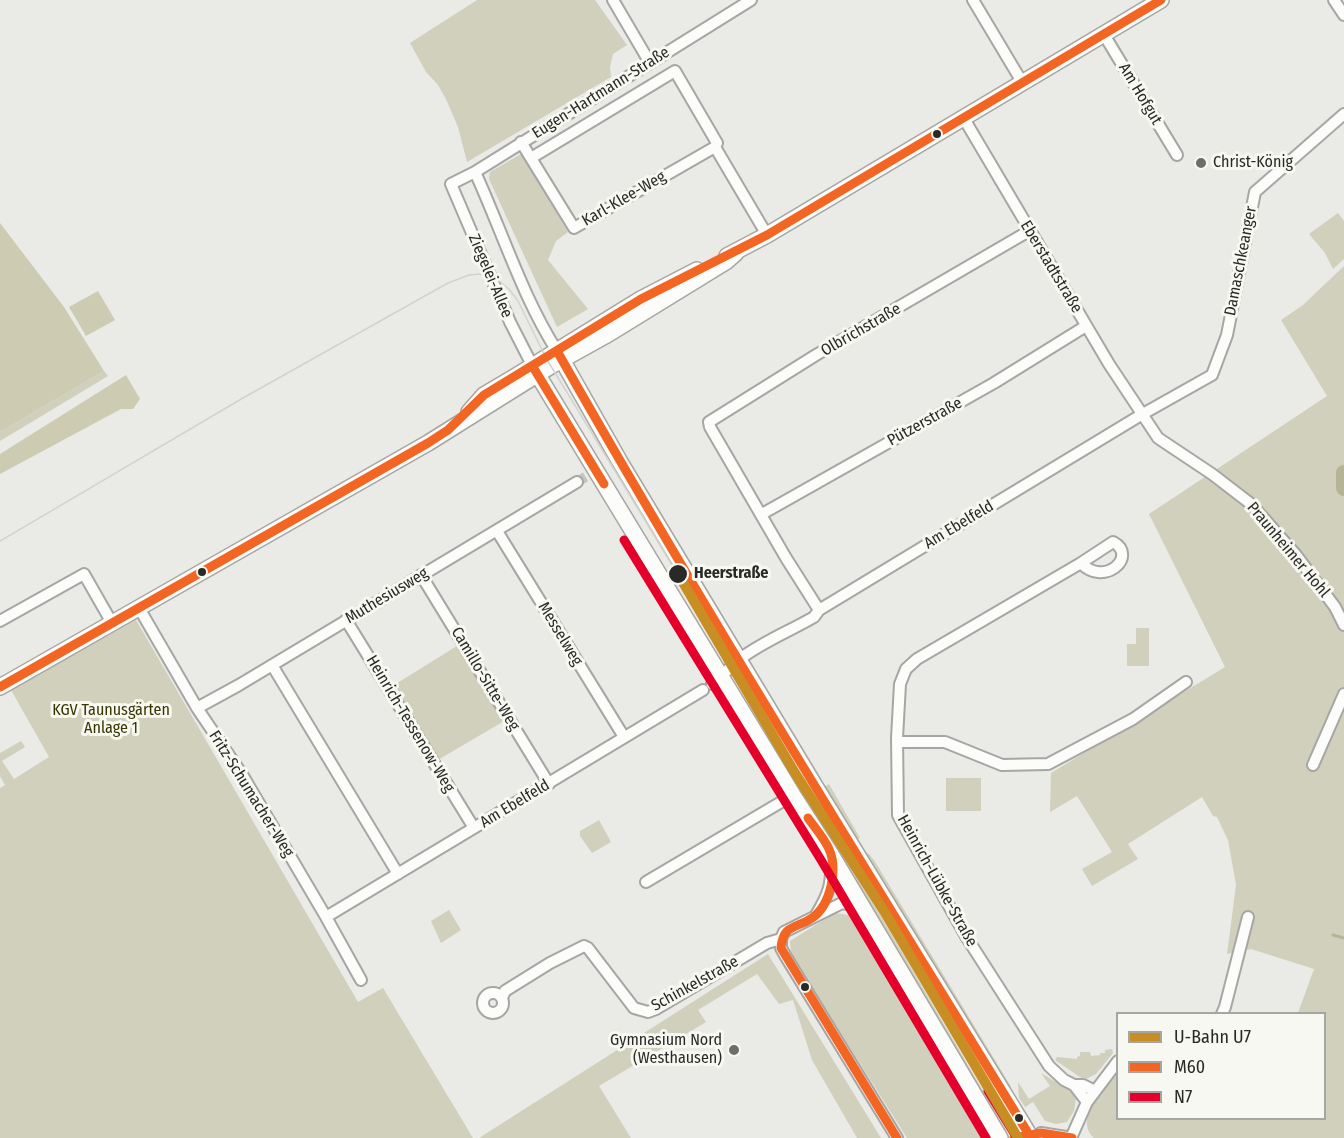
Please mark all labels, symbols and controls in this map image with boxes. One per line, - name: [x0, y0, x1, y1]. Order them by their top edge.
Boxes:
- street label: Eugen-Hartmann-Straße: [529, 43, 673, 143]
- street label: Am Hofgut: [1114, 60, 1166, 128]
- unlabelled marker: [931, 128, 943, 140]
- place label: Christ-König: [1213, 153, 1293, 173]
- marker: Christ-König: [1194, 156, 1208, 170]
- street label: Karl-Klee-Weg: [579, 167, 669, 231]
- street label: Damaschkeanger: [1221, 205, 1261, 317]
- street label: Eberstadtstraße: [1016, 217, 1086, 317]
- street label: Ziegelei-Allee: [464, 231, 516, 321]
- street label: Olbrichstraße: [818, 299, 904, 361]
- street label: Pützerstraße: [884, 394, 966, 450]
- street label: Am Ebelfeld: [921, 497, 997, 553]
- street label: Praunheimer Hohl: [1243, 498, 1333, 602]
- marker: Heerstraße: [667, 563, 689, 585]
- street label: Muthesiusweg: [342, 564, 432, 628]
- place label: Heerstraße: [694, 564, 768, 584]
- unlabelled marker: [196, 566, 208, 578]
- street label: Messelweg: [534, 599, 586, 669]
- street label: Camillo-Sitte-Weg: [447, 624, 523, 734]
- street label: Heinrich-Tessenow-Weg: [361, 652, 459, 796]
- park label: KGV Taunusgärten Anlage 1: [52, 701, 170, 739]
- street label: Fritz-Schumacher-Weg: [204, 727, 298, 861]
- street label: Am Ebelfeld: [477, 776, 553, 832]
- street label: Heinrich-Lübke-Straße: [893, 812, 981, 950]
- street label: Schinkelstraße: [648, 952, 742, 1016]
- unlabelled marker: [799, 981, 811, 993]
- legend: [1116, 1012, 1326, 1120]
- text: U-Bahn U7: [1174, 1026, 1251, 1048]
- place label: Gymnasium Nord (Westhausen): [610, 1031, 722, 1069]
- marker: Gymnasium Nord (Westhausen): [727, 1043, 741, 1057]
- text: M60: [1174, 1056, 1205, 1078]
- text: N7: [1174, 1086, 1192, 1108]
- unlabelled marker: [1013, 1112, 1025, 1124]

